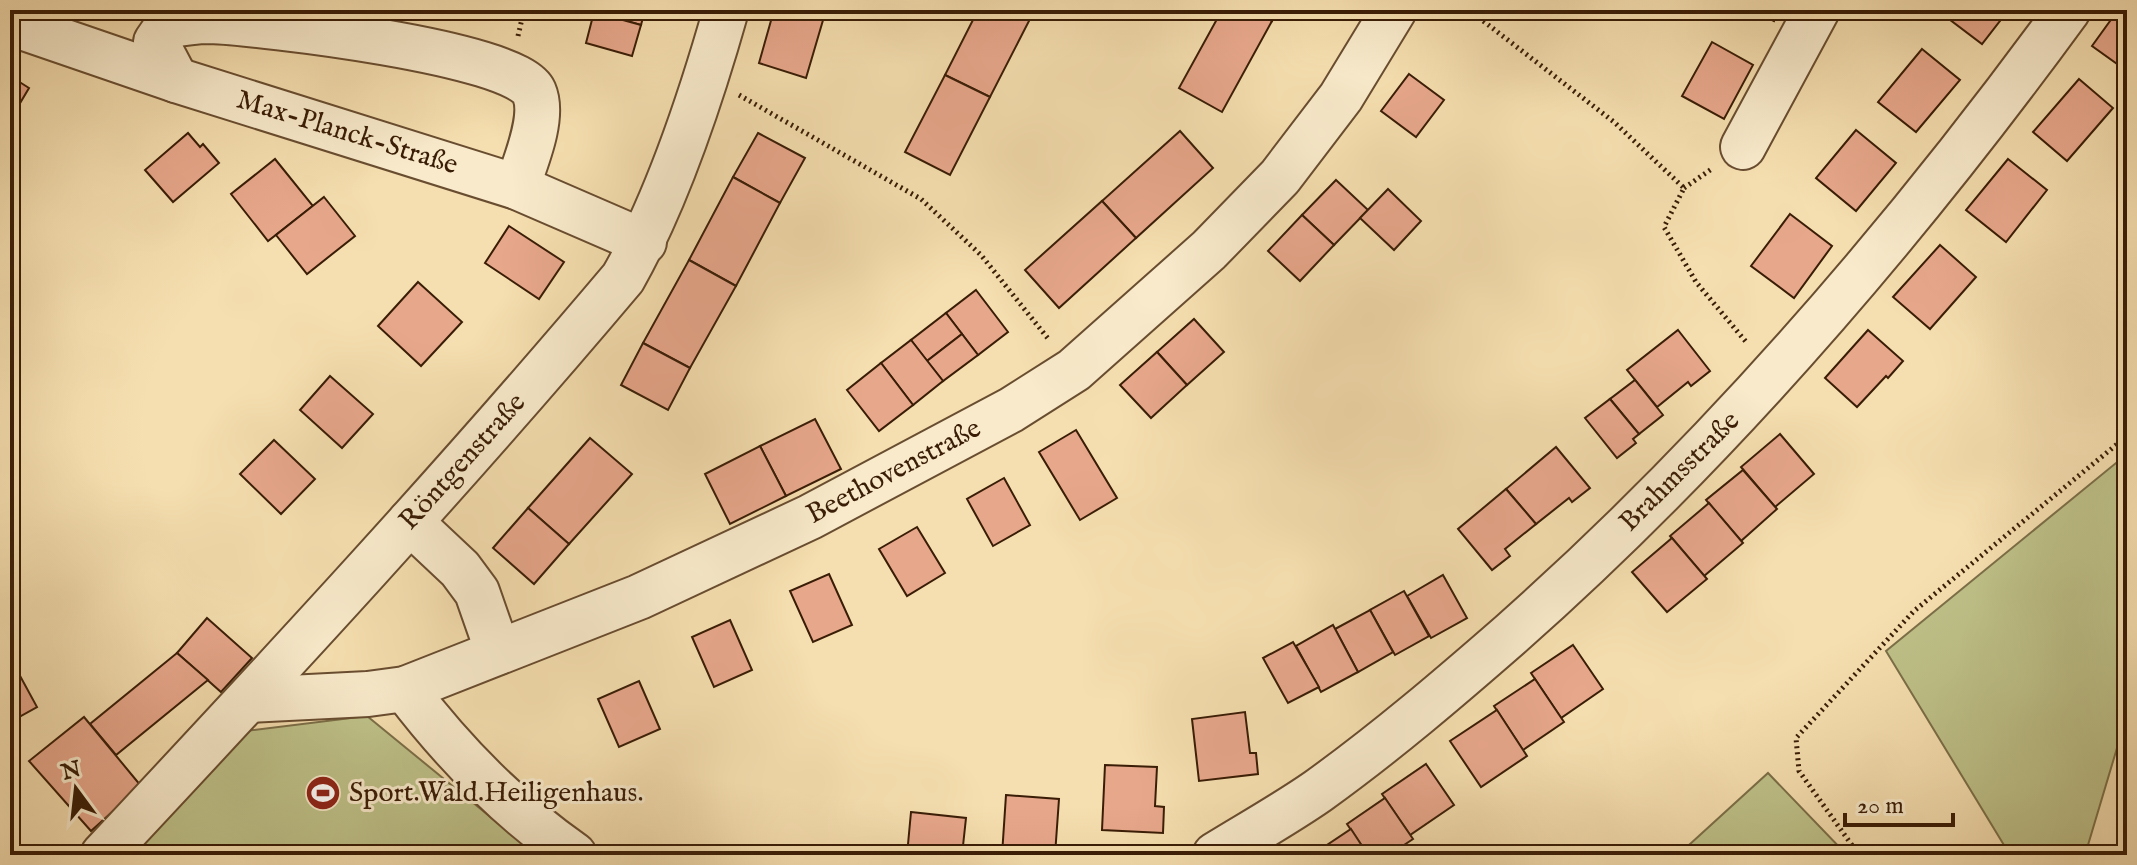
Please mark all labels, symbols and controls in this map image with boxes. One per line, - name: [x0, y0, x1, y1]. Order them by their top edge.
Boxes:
- street label: Max-Planck-Straße: [232, 83, 462, 183]
- street label: Röntgenstraße: [392, 386, 534, 538]
- street label: Brahmsstraße: [1612, 404, 1748, 540]
- street label: Beethovenstraße: [801, 411, 987, 533]
- north arrow: [36, 749, 116, 829]
- text: N: [58, 756, 84, 788]
- sports icon: Sport.Wald.Heiligenhaus.: [304, 774, 342, 812]
- place label: Sport.Wald.Heiligenhaus.: [349, 776, 643, 811]
- scale bar: [1845, 777, 1953, 827]
- text: 20 m: [1857, 791, 1904, 822]

